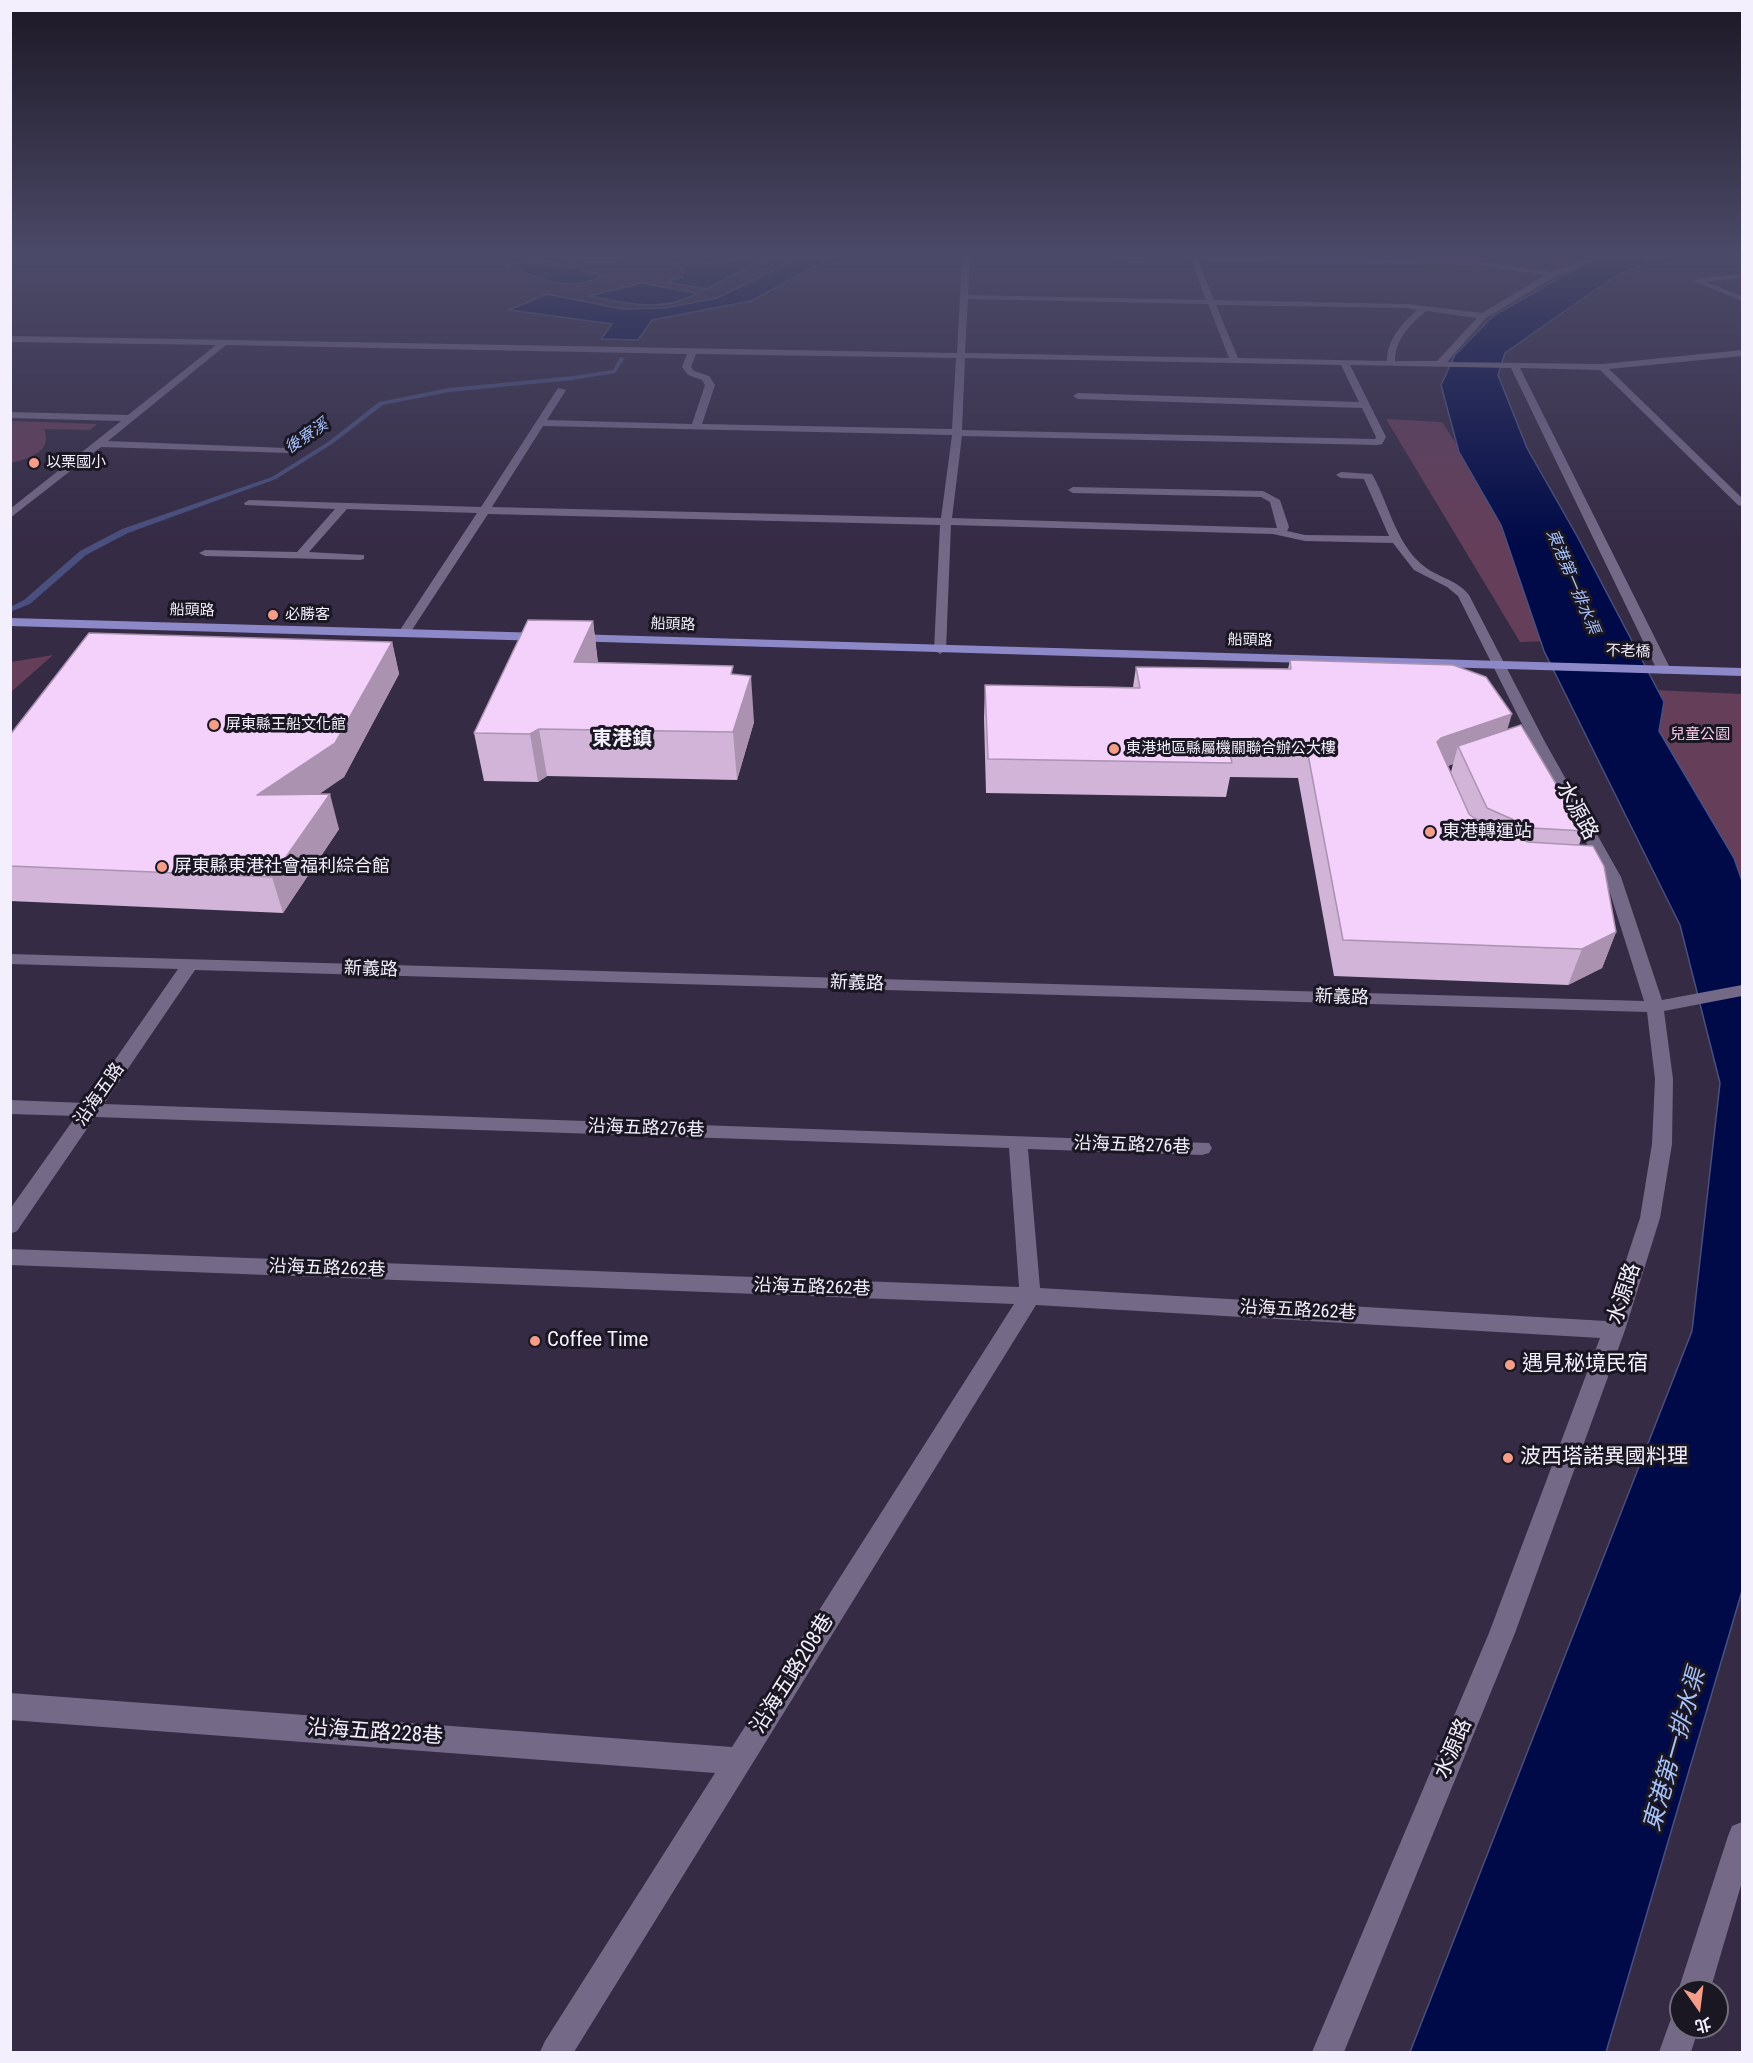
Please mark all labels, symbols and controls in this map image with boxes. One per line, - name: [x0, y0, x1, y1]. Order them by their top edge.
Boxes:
- water label: 後寮溪: [282, 416, 332, 458]
- place label: 以栗國小: [46, 454, 106, 472]
- marker: 以栗國小: [27, 456, 41, 470]
- water label: 東港第一排水渠: [1541, 527, 1603, 637]
- street label: 船頭路: [169, 602, 215, 620]
- place label: 必勝客: [285, 606, 330, 624]
- marker: 必勝客: [266, 608, 280, 622]
- street label: 船頭路: [650, 615, 696, 635]
- street label: 船頭路: [1227, 632, 1273, 650]
- street label: 不老橋: [1605, 642, 1651, 662]
- place label: 屏東縣王船文化館: [226, 716, 346, 734]
- marker: 屏東縣王船文化館: [207, 718, 221, 732]
- park label: 兒童公園: [1670, 726, 1730, 744]
- district label: 東港鎮: [592, 728, 652, 752]
- place label: 東港地區縣屬機關聯合辦公大樓: [1126, 740, 1336, 758]
- marker: 東港地區縣屬機關聯合辦公大樓: [1107, 742, 1121, 756]
- street label: 水源路: [1550, 777, 1602, 845]
- place label: 東港轉運站: [1442, 821, 1532, 843]
- marker: 東港轉運站: [1423, 825, 1437, 839]
- place label: 屏東縣東港社會福利綜合館: [174, 856, 390, 878]
- marker: 屏東縣東港社會福利綜合館: [155, 860, 169, 874]
- street label: 新義路: [344, 958, 398, 982]
- street label: 新義路: [830, 972, 884, 996]
- street label: 新義路: [1315, 986, 1369, 1010]
- street label: 沿海五路: [71, 1059, 129, 1131]
- street label: 沿海五路276巷: [587, 1116, 705, 1142]
- street label: 沿海五路276巷: [1073, 1133, 1191, 1159]
- street label: 沿海五路262巷: [268, 1256, 386, 1282]
- street label: 水源路: [1603, 1260, 1647, 1328]
- street label: 沿海五路262巷: [753, 1275, 871, 1301]
- street label: 沿海五路262巷: [1239, 1297, 1357, 1325]
- place label: Coffee Time: [547, 1328, 648, 1354]
- marker: Coffee Time: [528, 1334, 542, 1348]
- place label: 遇見秘境民宿: [1522, 1352, 1648, 1378]
- marker: 遇見秘境民宿: [1503, 1358, 1517, 1372]
- place label: 波西塔諾異國料理: [1520, 1445, 1688, 1471]
- marker: 波西塔諾異國料理: [1501, 1451, 1515, 1465]
- street label: 沿海五路208巷: [746, 1610, 840, 1738]
- water label: 東港第一排水渠: [1639, 1665, 1713, 1835]
- street label: 水源路: [1430, 1715, 1478, 1783]
- street label: 沿海五路228巷: [306, 1716, 444, 1750]
- north arrow: [1669, 1979, 1729, 2039]
- text: 北: [1693, 2014, 1713, 2036]

